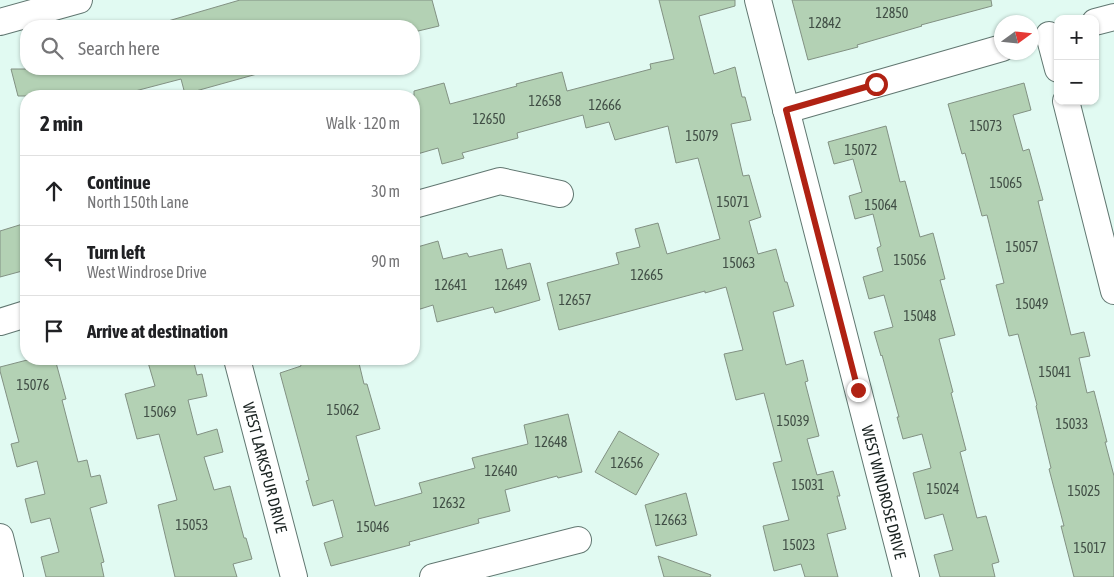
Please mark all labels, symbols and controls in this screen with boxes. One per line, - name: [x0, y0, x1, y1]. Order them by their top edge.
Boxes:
- house number: 12850: [876, 5, 909, 21]
- house number: 12842: [809, 15, 841, 31]
- north arrow: [994, 15, 1039, 60]
- map controls: [1054, 15, 1099, 105]
- button: +: [1054, 15, 1099, 60]
- search box: [20, 20, 420, 75]
- icon: search: [38, 34, 66, 62]
- text: Search here: [78, 37, 160, 59]
- button: −: [1054, 60, 1099, 105]
- route start: [865, 73, 888, 96]
- house number: 12658: [529, 93, 562, 109]
- house number: 12666: [589, 97, 622, 113]
- text: 2 min: [40, 111, 83, 135]
- house number: 12650: [473, 111, 506, 127]
- text: Walk · 120 m: [326, 114, 400, 132]
- house number: 15073: [970, 118, 1002, 134]
- house number: 15079: [686, 128, 718, 144]
- house number: 15072: [845, 142, 877, 158]
- text: Continue: [87, 171, 151, 193]
- house number: 15065: [990, 175, 1022, 191]
- icon: ahead: [40, 177, 68, 205]
- text: 30 m: [371, 182, 400, 200]
- text: North 150th Lane: [87, 193, 189, 211]
- house number: 15071: [717, 194, 749, 210]
- house number: 15064: [865, 197, 898, 213]
- house number: 15057: [1006, 239, 1038, 255]
- text: Turn left: [87, 241, 145, 263]
- icon: left: [40, 247, 68, 275]
- text: 90 m: [371, 252, 400, 270]
- house number: 15056: [894, 252, 927, 268]
- house number: 15063: [723, 255, 755, 271]
- text: West Windrose Drive: [87, 263, 207, 281]
- house number: 12665: [631, 267, 663, 283]
- house number: 12641: [435, 277, 467, 293]
- house number: 12649: [495, 277, 527, 293]
- house number: 12657: [559, 292, 591, 308]
- house number: 15049: [1016, 296, 1048, 312]
- house number: 15048: [904, 308, 937, 324]
- icon: arrive: [40, 317, 68, 345]
- text: Arrive at destination: [87, 320, 228, 342]
- house number: 15041: [1039, 364, 1071, 380]
- house number: 15076: [17, 377, 50, 393]
- route end: [847, 379, 870, 402]
- street label: WEST LARKSPUR DRIVE: [240, 400, 291, 535]
- house number: 15062: [327, 402, 359, 418]
- house number: 15069: [144, 404, 176, 420]
- house number: 15039: [777, 413, 809, 429]
- house number: 15033: [1056, 416, 1088, 432]
- street label: WEST WINDROSE DRIVE: [858, 423, 910, 561]
- house number: 12648: [535, 434, 568, 450]
- house number: 12656: [611, 455, 644, 471]
- house number: 12640: [485, 463, 518, 479]
- house number: 15031: [792, 477, 824, 493]
- house number: 15024: [927, 481, 960, 497]
- house number: 15025: [1068, 483, 1100, 499]
- house number: 12632: [433, 495, 465, 511]
- house number: 12663: [655, 512, 687, 528]
- house number: 15053: [176, 517, 208, 533]
- house number: 15046: [357, 519, 390, 535]
- house number: 15023: [783, 537, 815, 553]
- house number: 15017: [1074, 540, 1106, 556]

